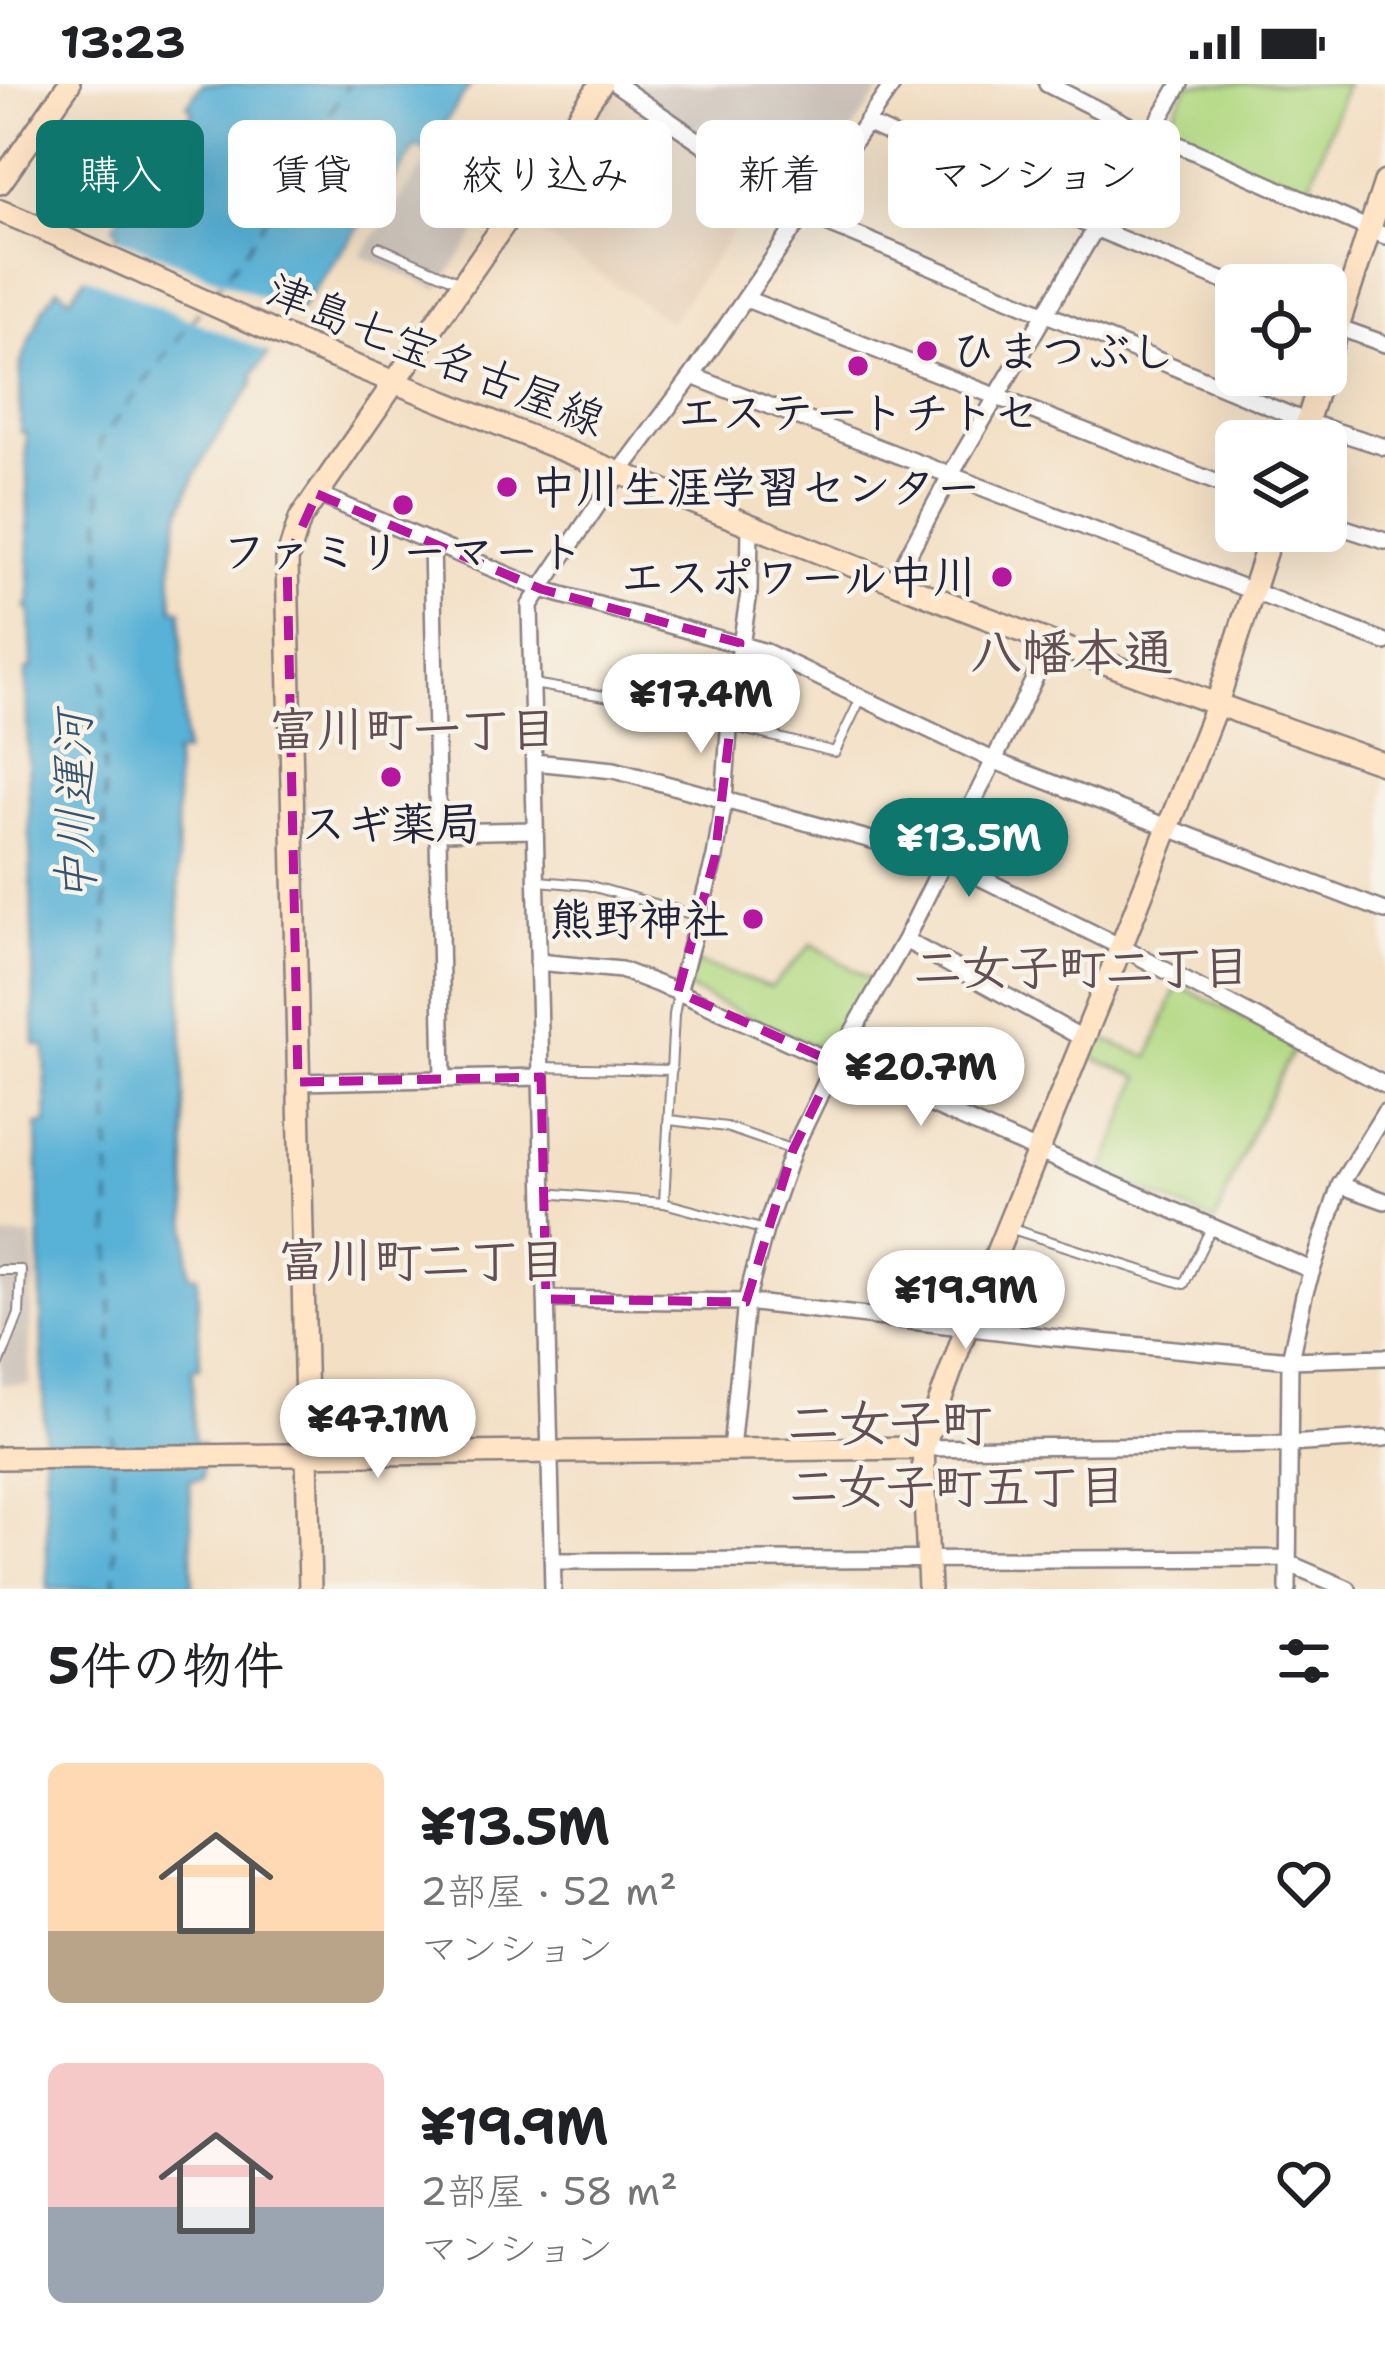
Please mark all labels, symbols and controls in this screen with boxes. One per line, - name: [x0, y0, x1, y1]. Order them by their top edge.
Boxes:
- text: 13:23: [60, 12, 186, 72]
- chip: 購入: [36, 120, 204, 228]
- chip: 賃貸: [228, 120, 396, 228]
- chip: 絞り込み: [420, 120, 672, 228]
- chip: 新着: [696, 120, 864, 228]
- chip: マンション: [888, 120, 1180, 228]
- street label: 津島七宝名古屋線: [258, 259, 614, 449]
- map controls: [1215, 264, 1347, 552]
- button: locate: [1215, 264, 1347, 396]
- place label: ひまつぶし: [951, 321, 1176, 381]
- marker: ひまつぶし: [914, 338, 940, 364]
- marker: エステートチトセ: [845, 353, 871, 379]
- place label: エステートチトセ: [677, 382, 1039, 442]
- button: layers: [1215, 420, 1347, 552]
- place label: 中川生涯学習センター: [531, 457, 981, 517]
- marker: 中川生涯学習センター: [494, 474, 520, 500]
- marker: ファミリーマート: [390, 492, 416, 518]
- place label: ファミリーマート: [222, 521, 584, 581]
- place label: エスポワール中川: [620, 547, 978, 607]
- marker: エスポワール中川: [989, 564, 1015, 590]
- district label: 八幡本通: [970, 618, 1174, 686]
- pin: ¥17.4M: [603, 654, 799, 756]
- text: ¥17.4M: [629, 667, 773, 719]
- district label: 富川町一丁目: [269, 697, 557, 761]
- water label: 中川運河: [40, 704, 108, 904]
- marker: スギ薬局: [378, 764, 404, 790]
- place label: スギ薬局: [301, 793, 481, 853]
- pin: ¥13.5M: [871, 798, 1067, 900]
- text: ¥13.5M: [896, 811, 1042, 863]
- place label: 熊野神社: [549, 889, 729, 949]
- marker: 熊野神社: [740, 906, 766, 932]
- district label: 二女子町二丁目: [914, 935, 1250, 999]
- pin: ¥20.7M: [823, 1027, 1019, 1129]
- text: ¥20.7M: [845, 1040, 997, 1092]
- district label: 富川町二丁目: [278, 1228, 566, 1292]
- pin: ¥19.9M: [868, 1250, 1064, 1352]
- text: ¥19.9M: [894, 1263, 1038, 1315]
- pin: ¥47.1M: [280, 1379, 476, 1481]
- district label: 二女子町: [788, 1389, 992, 1457]
- text: ¥47.1M: [307, 1392, 449, 1444]
- district label: 二女子町五丁目: [790, 1454, 1126, 1518]
- icon: filters: [1271, 1628, 1337, 1694]
- text: 5件の物件: [48, 1631, 284, 1699]
- text: ¥13.5M: [420, 1792, 610, 1860]
- icon: home: [144, 1811, 288, 1955]
- icon: heart: [1271, 1850, 1337, 1916]
- text: 2部屋 · 52 m²: [420, 1865, 677, 1917]
- text: マンション: [420, 1922, 613, 1974]
- text: ¥19.9M: [420, 2092, 608, 2160]
- icon: home: [144, 2111, 288, 2255]
- icon: heart: [1271, 2150, 1337, 2216]
- text: 2部屋 · 58 m²: [420, 2165, 678, 2217]
- text: マンション: [420, 2222, 613, 2274]

